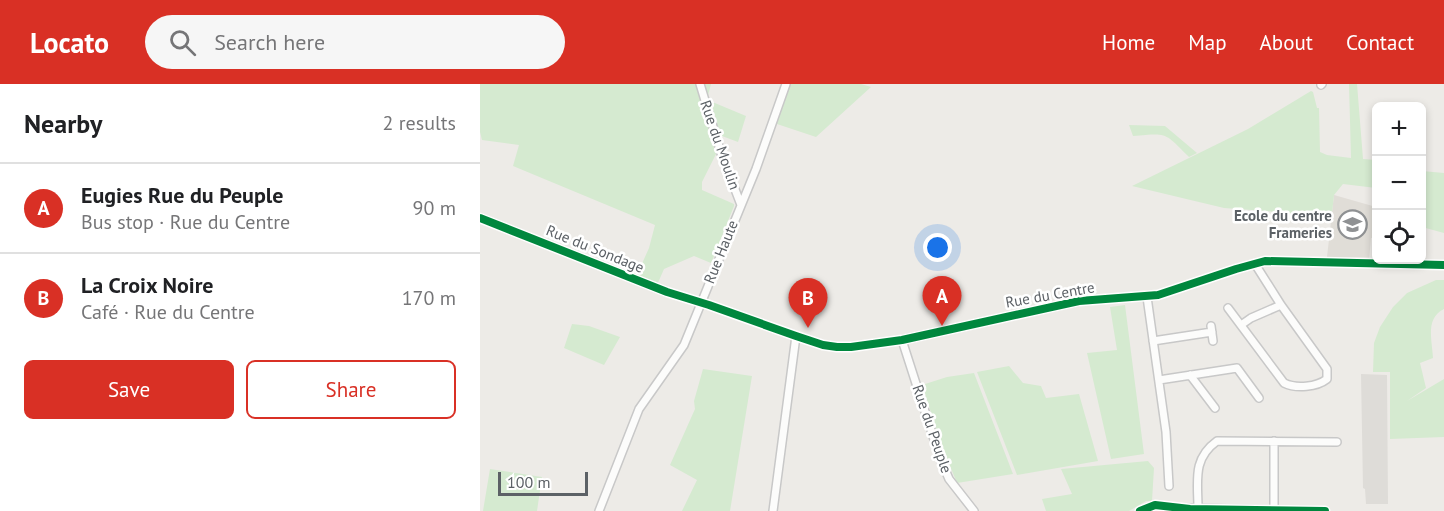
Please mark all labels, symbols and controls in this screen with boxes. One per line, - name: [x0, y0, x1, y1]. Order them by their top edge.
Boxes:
- search box: [145, 15, 565, 69]
- text: Locato: [30, 24, 109, 61]
- icon: search: [166, 26, 199, 59]
- text: Search here: [214, 28, 325, 56]
- text: Home: [1102, 29, 1155, 56]
- text: Map: [1188, 29, 1227, 56]
- text: About: [1260, 29, 1313, 56]
- text: Contact: [1346, 29, 1414, 56]
- street label: Rue du Moulin: [696, 98, 745, 192]
- map controls: [1372, 102, 1426, 264]
- button: +: [1372, 102, 1426, 156]
- text: Nearby: [24, 107, 102, 140]
- text: 2 results: [383, 110, 456, 136]
- button: −: [1372, 156, 1426, 210]
- text: Eugies Rue du Peuple: [81, 181, 283, 209]
- text: A: [37, 195, 50, 221]
- text: 90 m: [413, 195, 456, 221]
- place label: Ecole du centre Frameries: [1234, 206, 1332, 242]
- text: Bus stop · Rue du Centre: [81, 209, 290, 235]
- school or university icon: Ecole du centre Frameries: [1337, 209, 1369, 241]
- button: locate: [1372, 210, 1426, 264]
- street label: Rue Haute: [699, 217, 742, 286]
- street label: Rue du Sondage: [543, 220, 647, 277]
- your location: [923, 233, 952, 262]
- text: La Croix Noire: [81, 271, 214, 299]
- pin: A: [922, 276, 962, 326]
- street label: Rue du Centre: [1004, 277, 1096, 312]
- pin: B: [788, 278, 828, 328]
- text: B: [38, 285, 49, 311]
- text: 170 m: [402, 285, 456, 311]
- text: Café · Rue du Centre: [81, 299, 255, 325]
- button: Save: [24, 360, 234, 419]
- button: Share: [246, 360, 456, 419]
- street label: Rue du Peuple: [908, 382, 956, 476]
- scale bar: [498, 469, 588, 496]
- text: 100 m: [507, 472, 550, 492]

